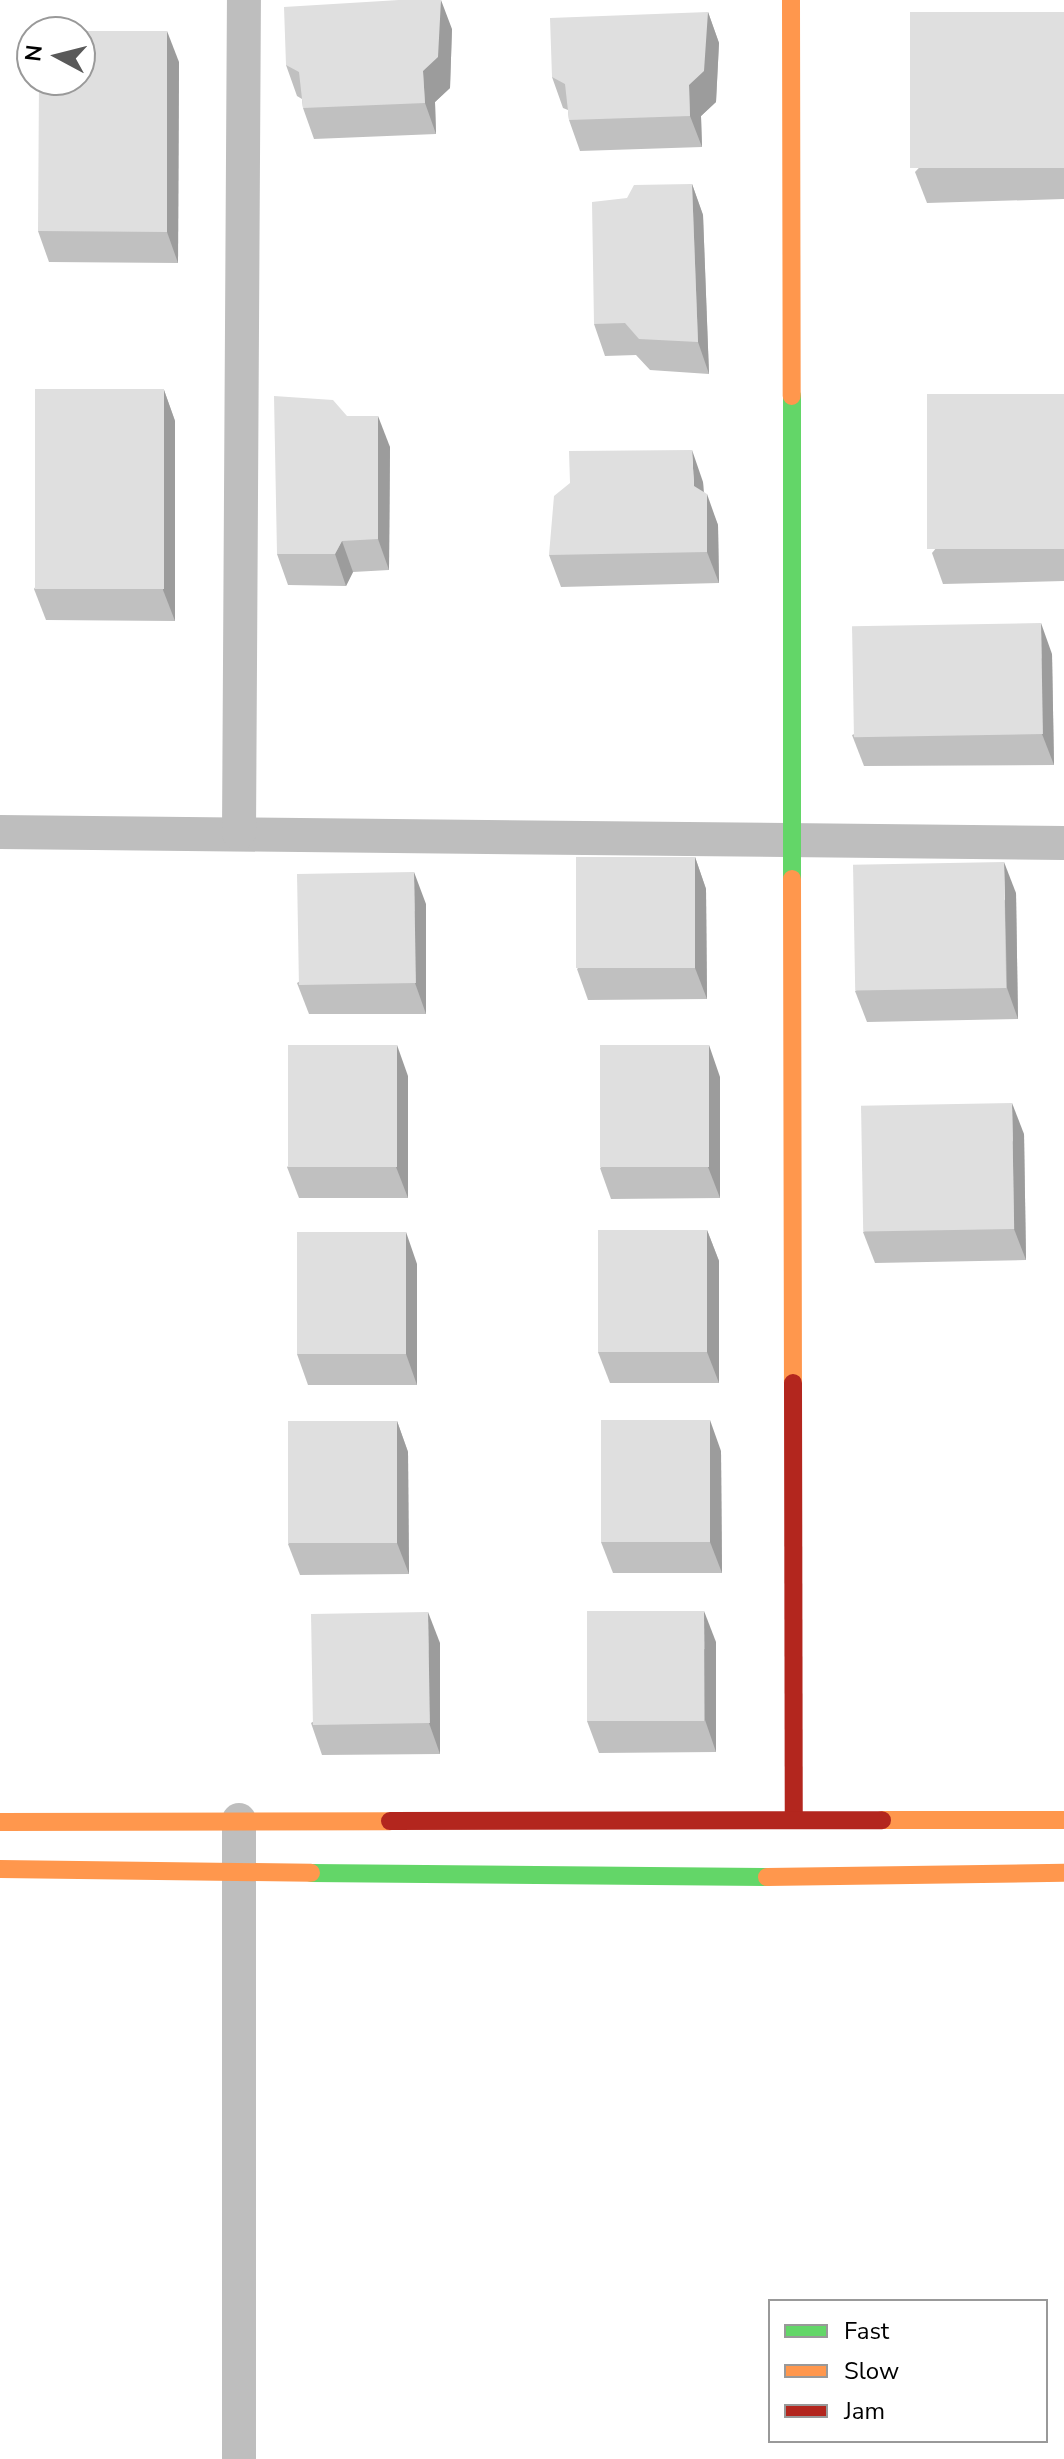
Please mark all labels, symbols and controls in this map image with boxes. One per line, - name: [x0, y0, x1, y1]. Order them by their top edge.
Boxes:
- north arrow: [16, 16, 96, 96]
- text: N: [18, 43, 50, 63]
- legend: [768, 2299, 1048, 2443]
- text: Fast: [844, 2315, 889, 2347]
- text: Slow: [844, 2355, 899, 2387]
- text: Jam: [844, 2395, 885, 2427]

